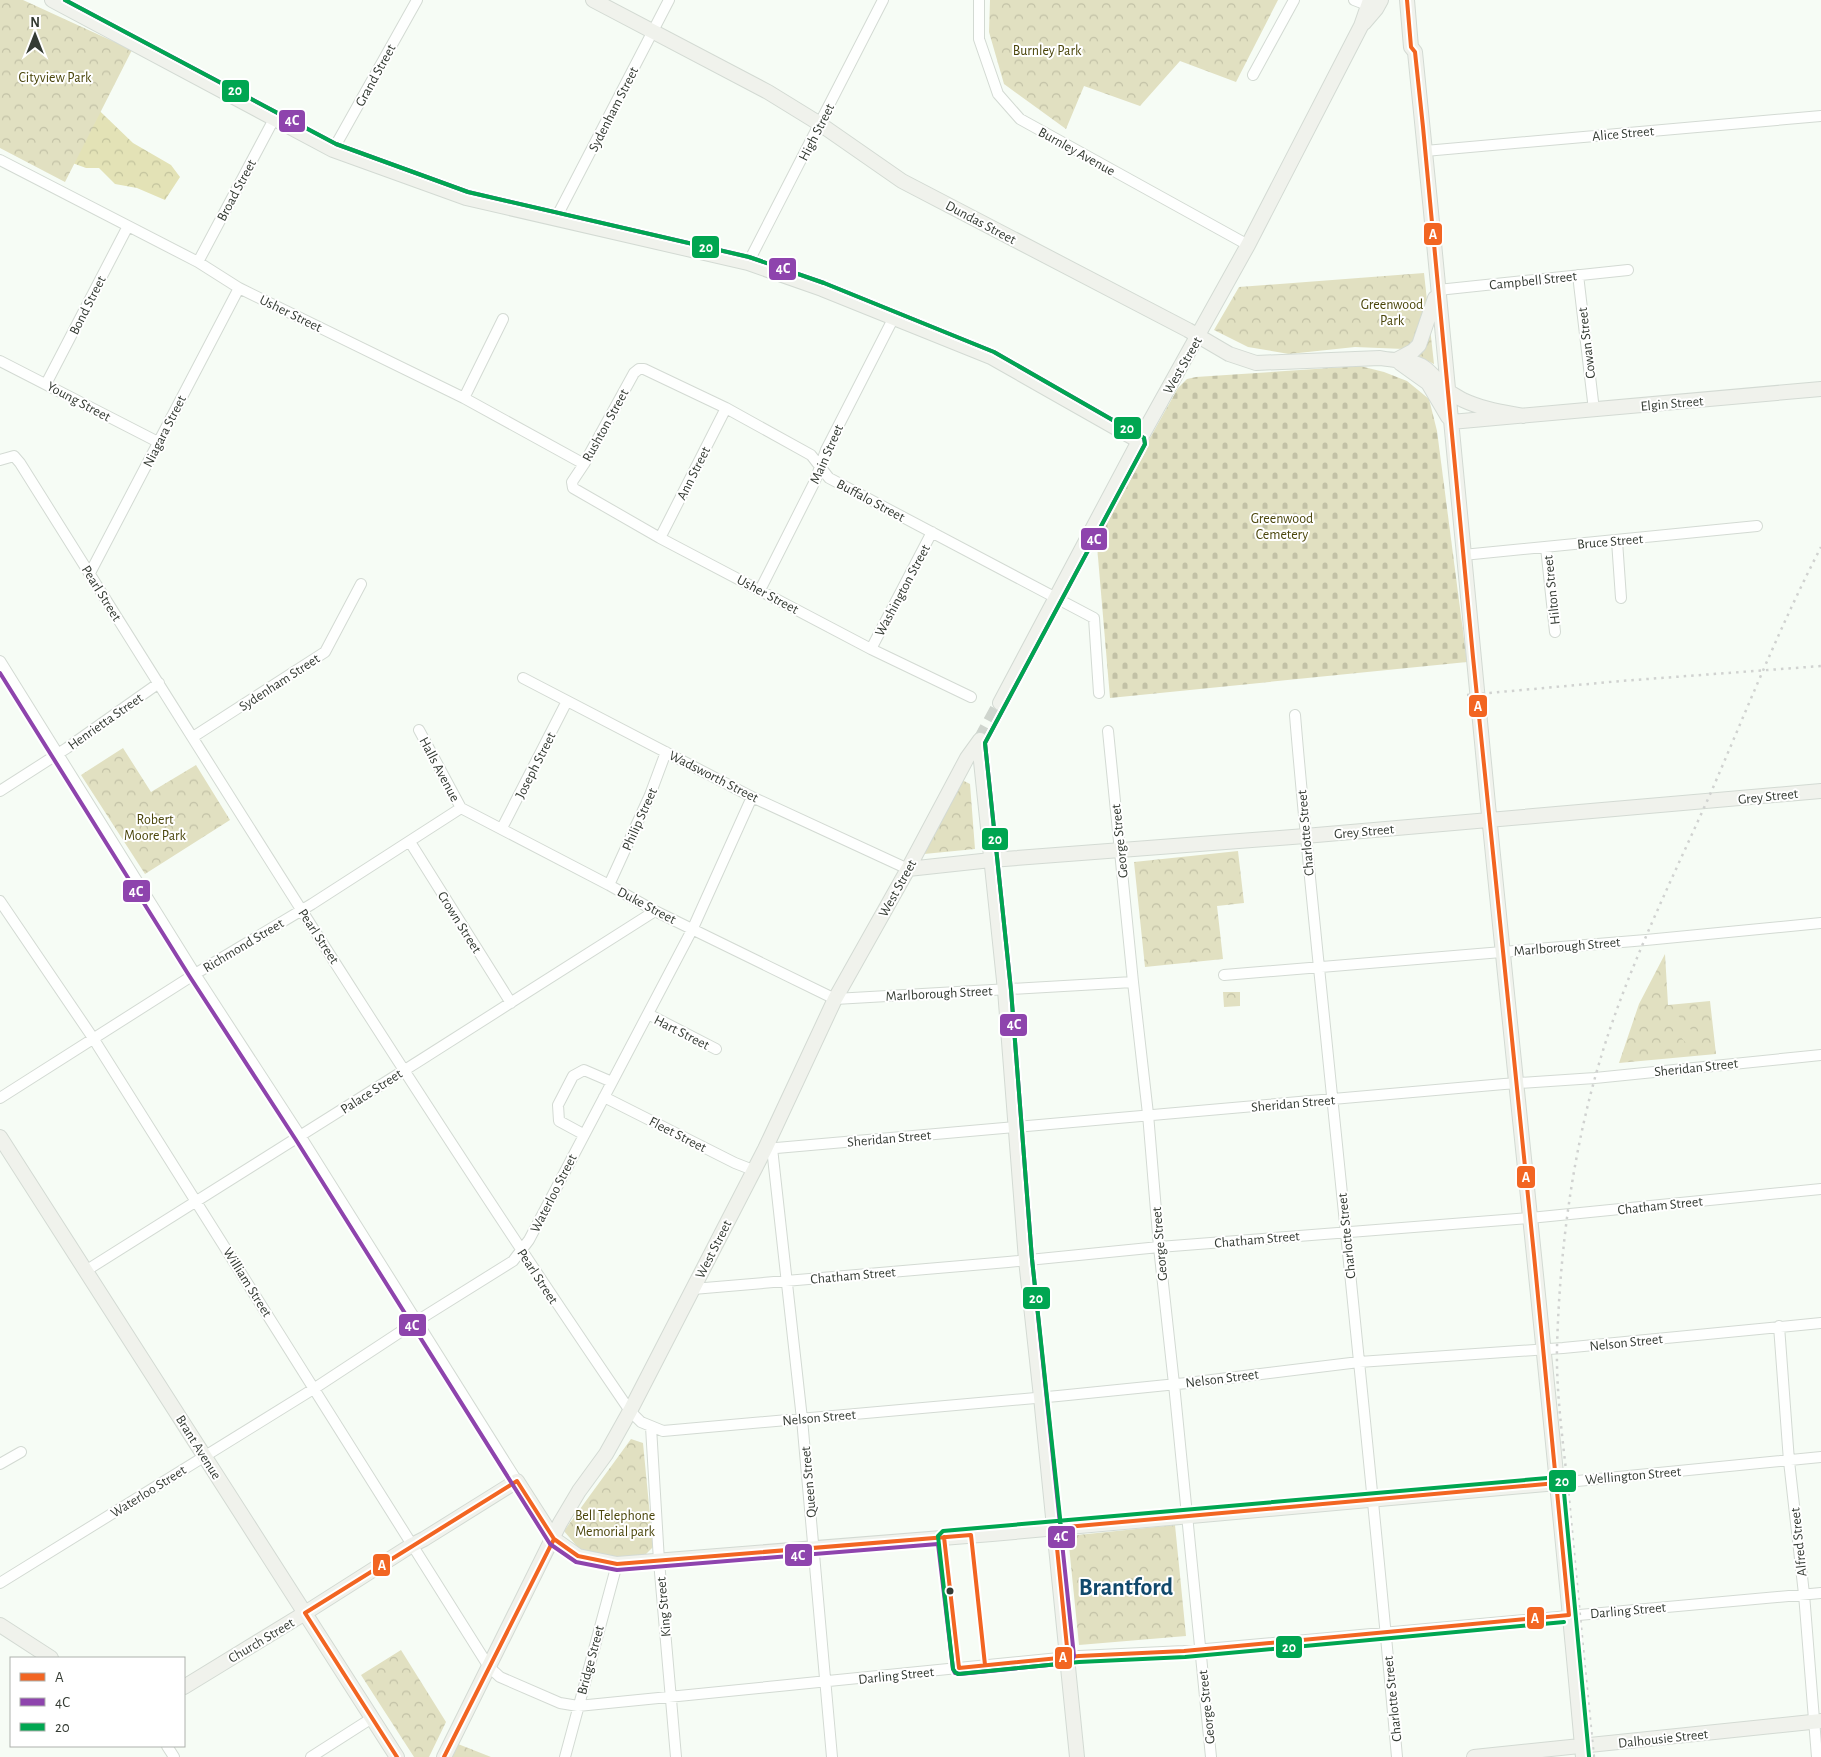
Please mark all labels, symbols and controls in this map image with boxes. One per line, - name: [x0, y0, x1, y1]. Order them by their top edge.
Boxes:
- north arrow: [10, 10, 60, 60]
- text: N: [30, 16, 40, 30]
- street label: Grand Street: [353, 42, 399, 109]
- park label: Burnley Park: [1013, 44, 1082, 58]
- street label: Sydenham Street: [587, 64, 642, 154]
- park label: Cityview Park: [19, 71, 92, 85]
- line badge: 20: [221, 79, 250, 103]
- text: 20: [228, 84, 242, 98]
- street label: High Street: [797, 101, 838, 163]
- line badge: 4C: [278, 109, 306, 133]
- text: 4C: [285, 114, 300, 128]
- street label: Alice Street: [1592, 124, 1655, 144]
- street label: Burnley Avenue: [1036, 125, 1117, 179]
- street label: Broad Street: [215, 157, 259, 224]
- street label: Dundas Street: [943, 199, 1018, 247]
- line badge: A: [1423, 222, 1443, 246]
- text: A: [1429, 228, 1438, 242]
- line badge: 20: [691, 235, 720, 259]
- text: 20: [699, 241, 713, 255]
- line badge: 4C: [768, 257, 797, 281]
- text: 4C: [776, 262, 791, 276]
- street label: Campbell Street: [1489, 269, 1578, 293]
- street label: Bond Street: [67, 273, 109, 337]
- street label: Usher Street: [257, 293, 324, 335]
- park label: Greenwood Park: [1361, 298, 1423, 328]
- street label: Cowan Street: [1576, 306, 1598, 379]
- street label: West Street: [1161, 334, 1205, 396]
- street label: Young Street: [44, 379, 113, 425]
- street label: Rushton Street: [580, 386, 632, 464]
- street label: Niagara Street: [141, 393, 189, 470]
- street label: Elgin Street: [1640, 394, 1705, 414]
- line badge: 20: [1113, 416, 1142, 440]
- street label: Main Street: [808, 422, 846, 486]
- text: 20: [1120, 422, 1134, 436]
- street label: Ann Street: [675, 444, 713, 502]
- street label: Buffalo Street: [834, 477, 907, 525]
- park label: Greenwood Cemetery: [1251, 512, 1313, 542]
- line badge: 4C: [1080, 527, 1108, 551]
- street label: Bruce Street: [1577, 532, 1644, 552]
- text: 4C: [1087, 533, 1102, 547]
- street label: Washington Street: [873, 542, 933, 639]
- street label: Hilton Street: [1541, 554, 1563, 625]
- street label: Pearl Street: [79, 563, 124, 624]
- street label: Usher Street: [734, 573, 801, 617]
- street label: Sydenham Street: [237, 651, 323, 714]
- street label: Henrietta Street: [66, 691, 146, 753]
- line badge: A: [1468, 694, 1488, 718]
- text: A: [1474, 700, 1483, 714]
- street label: Joseph Street: [513, 730, 559, 801]
- street label: Halls Avenue: [416, 735, 462, 804]
- street label: Wadsworth Street: [667, 748, 761, 806]
- street label: Philip Street: [620, 785, 660, 853]
- street label: Grey Street: [1737, 787, 1799, 807]
- street label: Charlotte Street: [1295, 789, 1317, 876]
- street label: George Street: [1109, 803, 1131, 879]
- park label: Robert Moore Park: [124, 813, 187, 843]
- street label: Grey Street: [1333, 822, 1395, 842]
- line badge: 20: [981, 827, 1009, 851]
- text: 20: [988, 833, 1002, 847]
- street label: West Street: [876, 857, 920, 920]
- line badge: 4C: [122, 879, 151, 903]
- text: 4C: [129, 885, 144, 899]
- street label: Duke Street: [615, 885, 679, 927]
- street label: Crown Street: [435, 889, 484, 956]
- street label: Pearl Street: [295, 906, 341, 967]
- street label: Richmond Street: [201, 916, 287, 975]
- street label: Marlborough Street: [1513, 935, 1622, 959]
- street label: Marlborough Street: [885, 984, 993, 1004]
- street label: Hart Street: [652, 1013, 712, 1053]
- line badge: 4C: [999, 1013, 1028, 1037]
- text: 4C: [1007, 1018, 1022, 1032]
- street label: Sheridan Street: [1654, 1057, 1739, 1079]
- street label: Palace Street: [338, 1067, 405, 1117]
- street label: Sheridan Street: [1251, 1093, 1336, 1115]
- street label: Fleet Street: [647, 1115, 709, 1155]
- street label: Sheridan Street: [847, 1128, 932, 1150]
- street label: Waterloo Street: [528, 1152, 580, 1235]
- line badge: A: [1516, 1165, 1536, 1189]
- text: A: [1522, 1171, 1531, 1185]
- street label: Charlotte Street: [1335, 1192, 1358, 1280]
- street label: Chatham Street: [1617, 1195, 1704, 1217]
- street label: George Street: [1150, 1206, 1170, 1282]
- street label: West Street: [693, 1218, 735, 1281]
- street label: Chatham Street: [1214, 1229, 1301, 1251]
- street label: William Street: [220, 1245, 274, 1320]
- street label: Pearl Street: [514, 1246, 560, 1307]
- street label: Chatham Street: [810, 1265, 897, 1287]
- line badge: 20: [1022, 1286, 1051, 1310]
- text: 20: [1029, 1292, 1043, 1306]
- line badge: 4C: [398, 1313, 427, 1337]
- text: 4C: [405, 1319, 420, 1333]
- street label: Nelson Street: [1589, 1332, 1664, 1354]
- street label: Nelson Street: [1185, 1367, 1260, 1390]
- street label: Nelson Street: [782, 1408, 857, 1428]
- street label: Brant Avenue: [173, 1413, 223, 1482]
- street label: Queen Street: [799, 1445, 819, 1518]
- street label: Waterloo Street: [108, 1463, 189, 1521]
- street label: Wellington Street: [1585, 1465, 1682, 1487]
- line badge: 20: [1548, 1469, 1577, 1493]
- text: 20: [1555, 1475, 1569, 1489]
- street label: Alfred Street: [1788, 1506, 1810, 1577]
- park label: Bell Telephone Memorial park: [575, 1509, 655, 1539]
- line badge: 4C: [1047, 1525, 1076, 1549]
- text: 4C: [1054, 1530, 1069, 1544]
- line badge: 4C: [784, 1543, 813, 1567]
- text: 4C: [791, 1549, 806, 1563]
- line badge: A: [372, 1553, 391, 1577]
- text: A: [378, 1559, 387, 1573]
- street label: King Street: [654, 1576, 674, 1638]
- district label: Brantford: [1079, 1576, 1174, 1600]
- unlabelled marker: [945, 1586, 955, 1596]
- street label: Darling Street: [1590, 1601, 1667, 1621]
- line badge: A: [1526, 1606, 1545, 1630]
- text: A: [1531, 1612, 1540, 1626]
- street label: Church Street: [226, 1616, 297, 1666]
- street label: Bridge Street: [575, 1624, 607, 1696]
- line badge: 20: [1275, 1635, 1303, 1659]
- text: 20: [1282, 1641, 1296, 1655]
- line badge: A: [1054, 1646, 1073, 1670]
- text: A: [1059, 1651, 1068, 1665]
- street label: Charlotte Street: [1381, 1655, 1404, 1743]
- legend: [10, 1657, 185, 1747]
- street label: Darling Street: [858, 1665, 935, 1687]
- street label: George Street: [1196, 1669, 1218, 1745]
- text: A: [55, 1670, 64, 1685]
- text: 4C: [55, 1695, 70, 1710]
- text: 20: [55, 1720, 70, 1735]
- street label: Dalhousie Street: [1617, 1727, 1709, 1751]

